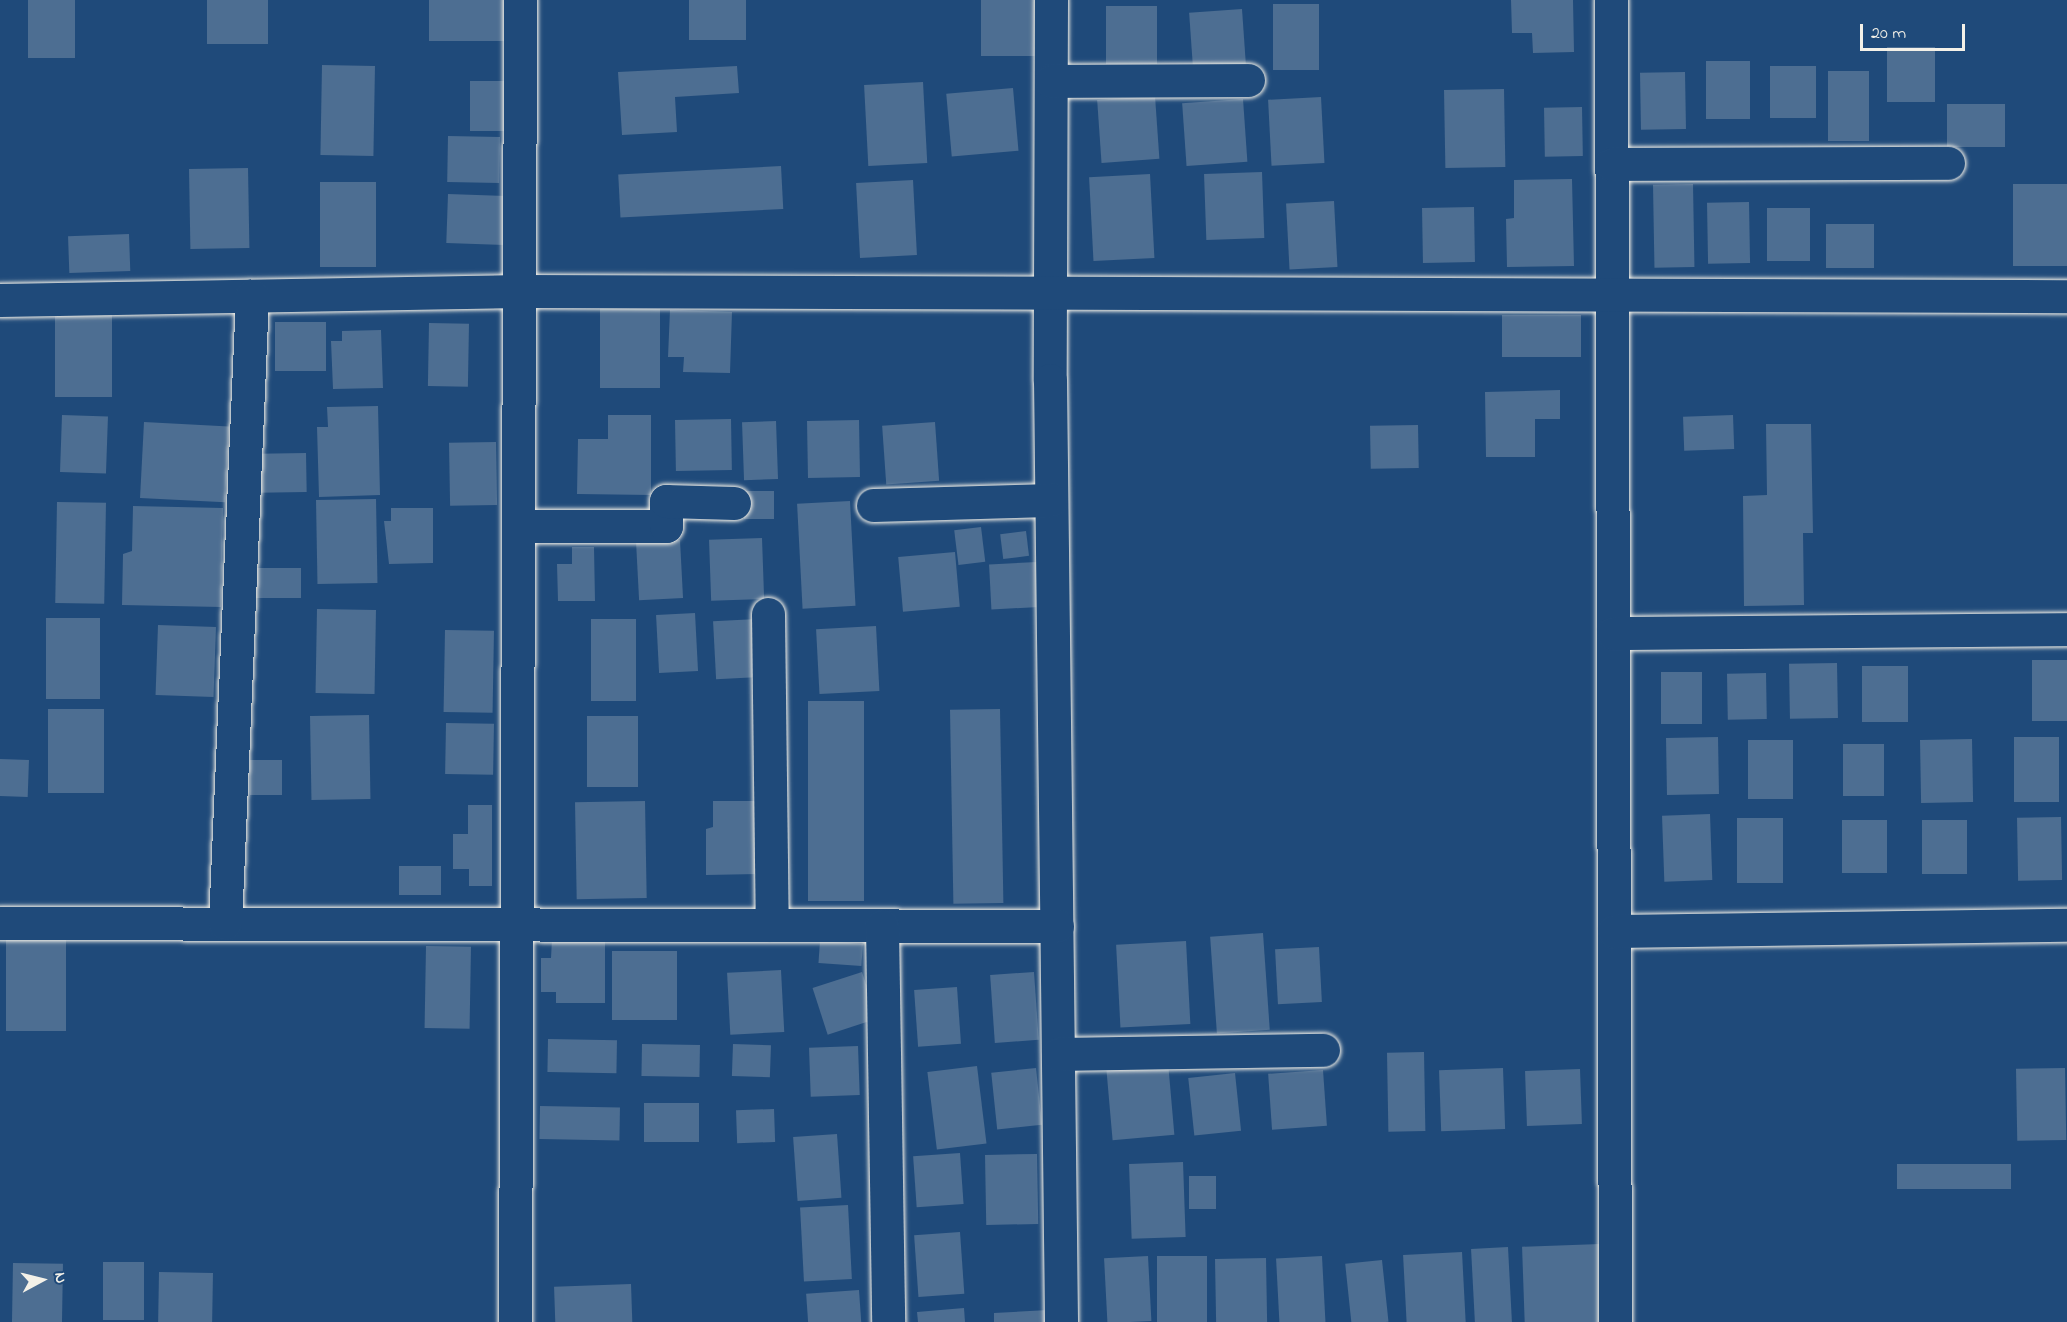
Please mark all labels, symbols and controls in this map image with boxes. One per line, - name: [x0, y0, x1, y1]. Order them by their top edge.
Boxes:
- scale bar: [1863, 12, 1968, 50]
- text: 20 m: [1871, 21, 1906, 47]
- north arrow: [12, 1250, 72, 1310]
- text: N: [47, 1271, 72, 1285]

